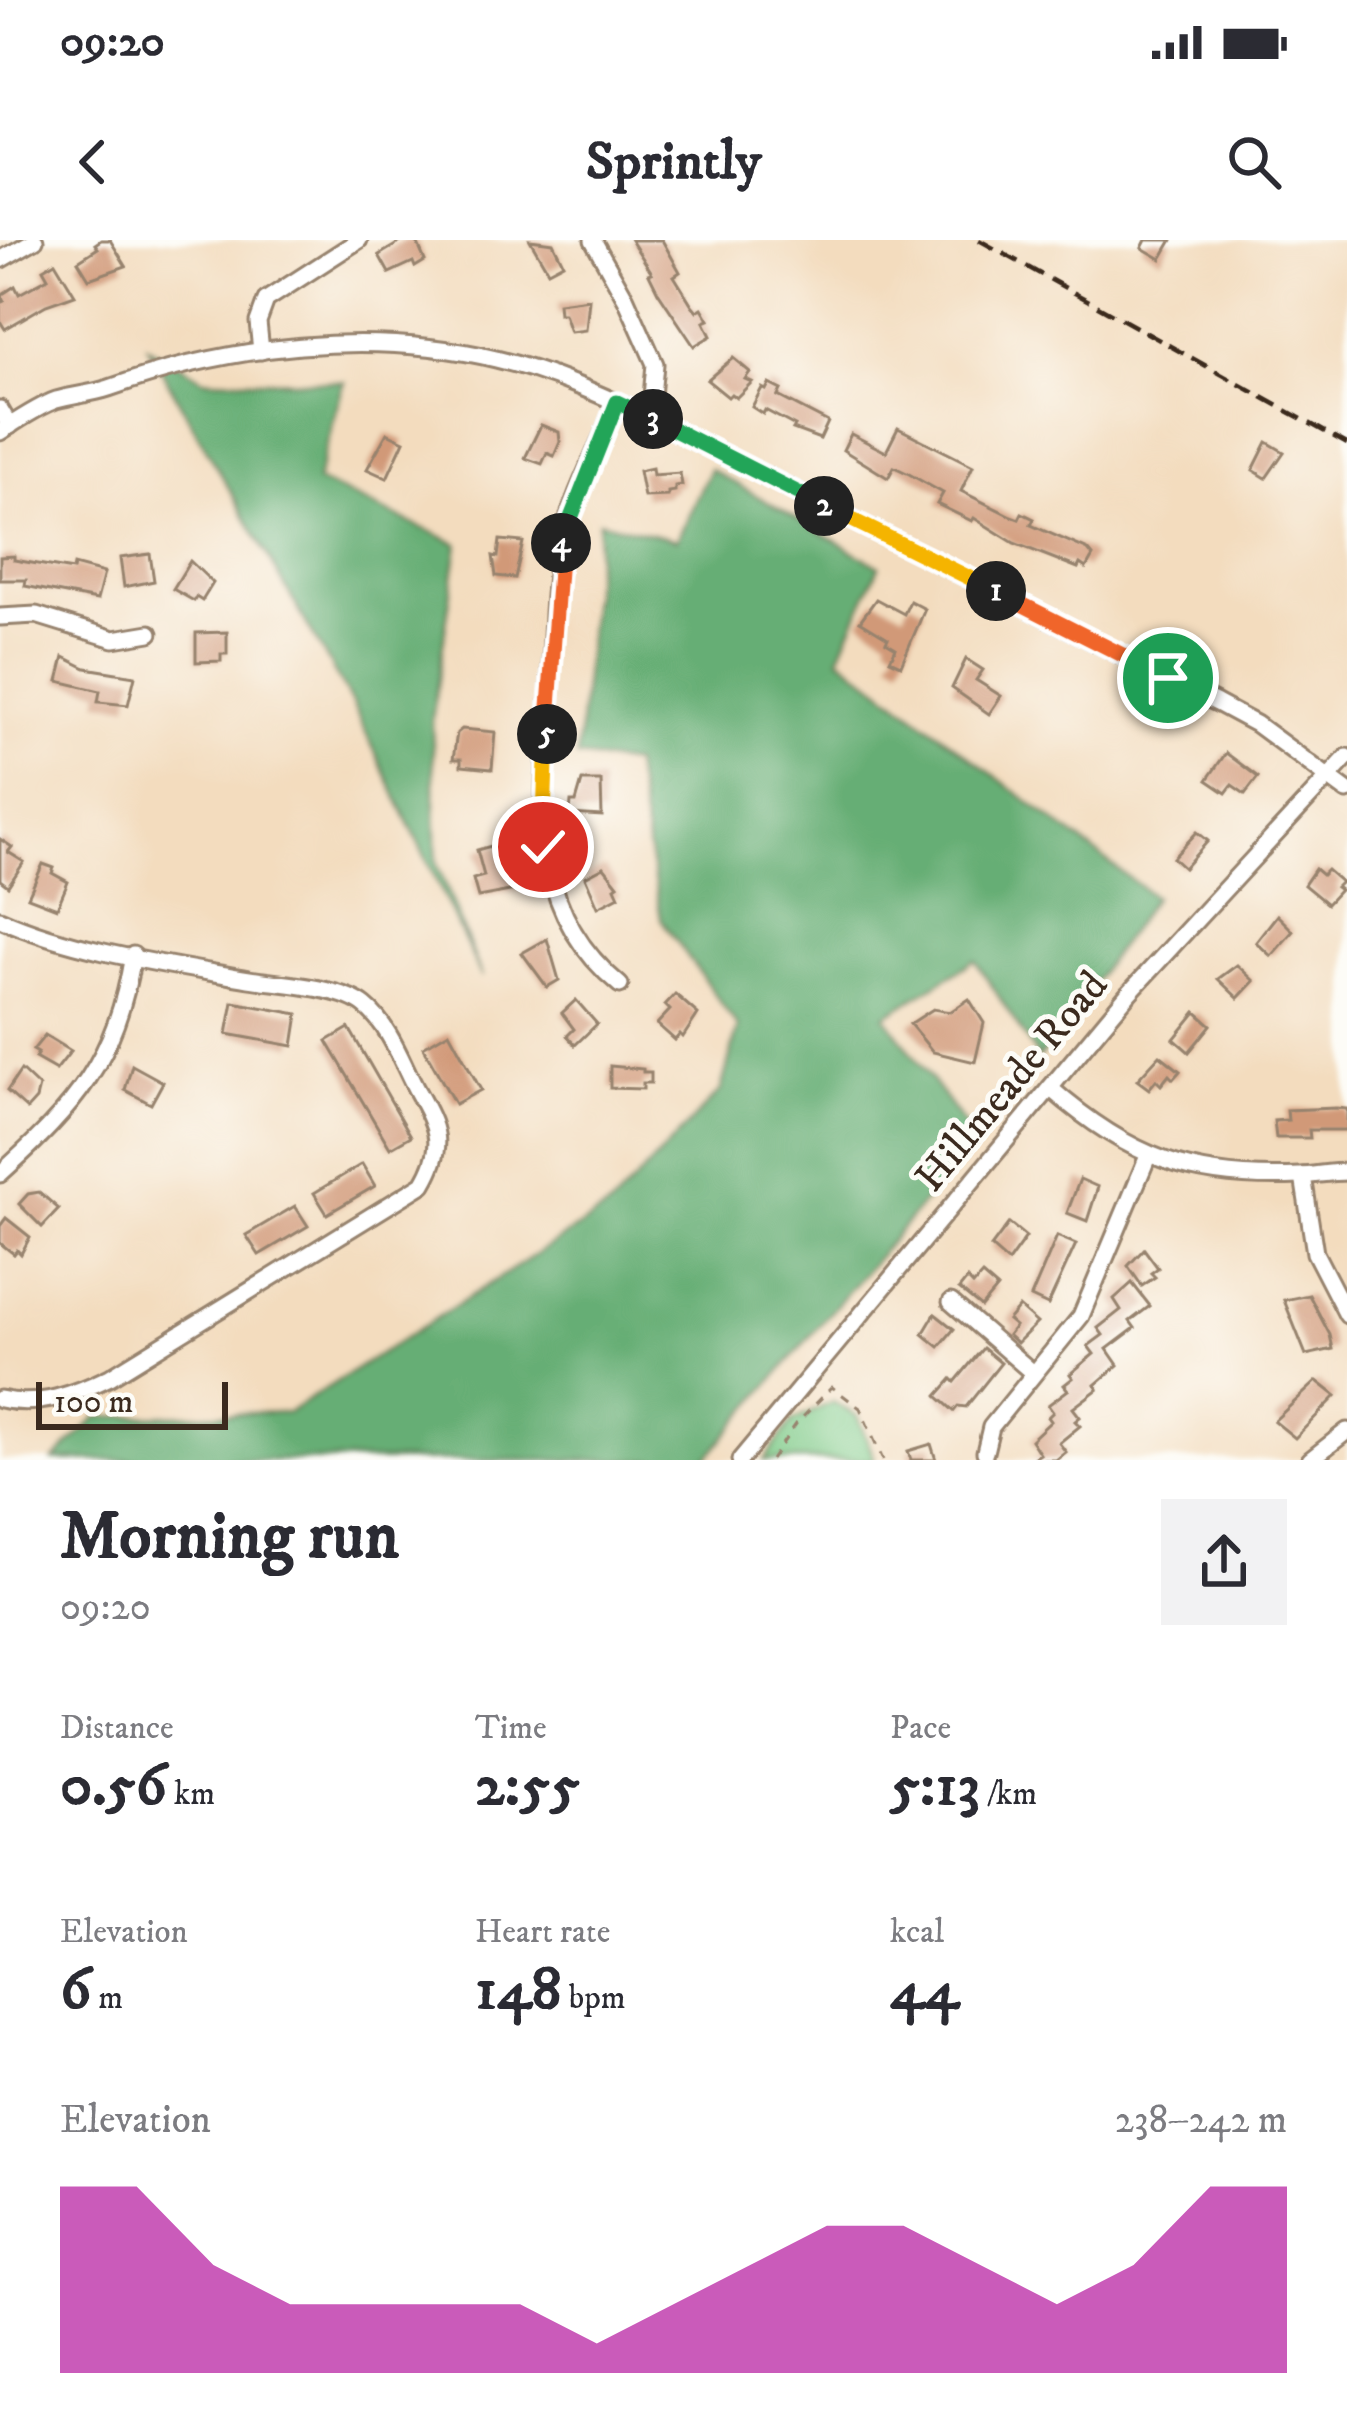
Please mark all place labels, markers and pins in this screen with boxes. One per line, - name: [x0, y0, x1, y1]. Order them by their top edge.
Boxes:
- pin: 3: [623, 389, 683, 449]
- pin: 2: [794, 476, 854, 536]
- pin: 4: [531, 513, 591, 573]
- pin: 1: [966, 561, 1026, 621]
- pin: [1117, 627, 1219, 729]
- pin: 5: [517, 704, 577, 764]
- pin: [492, 796, 594, 898]

